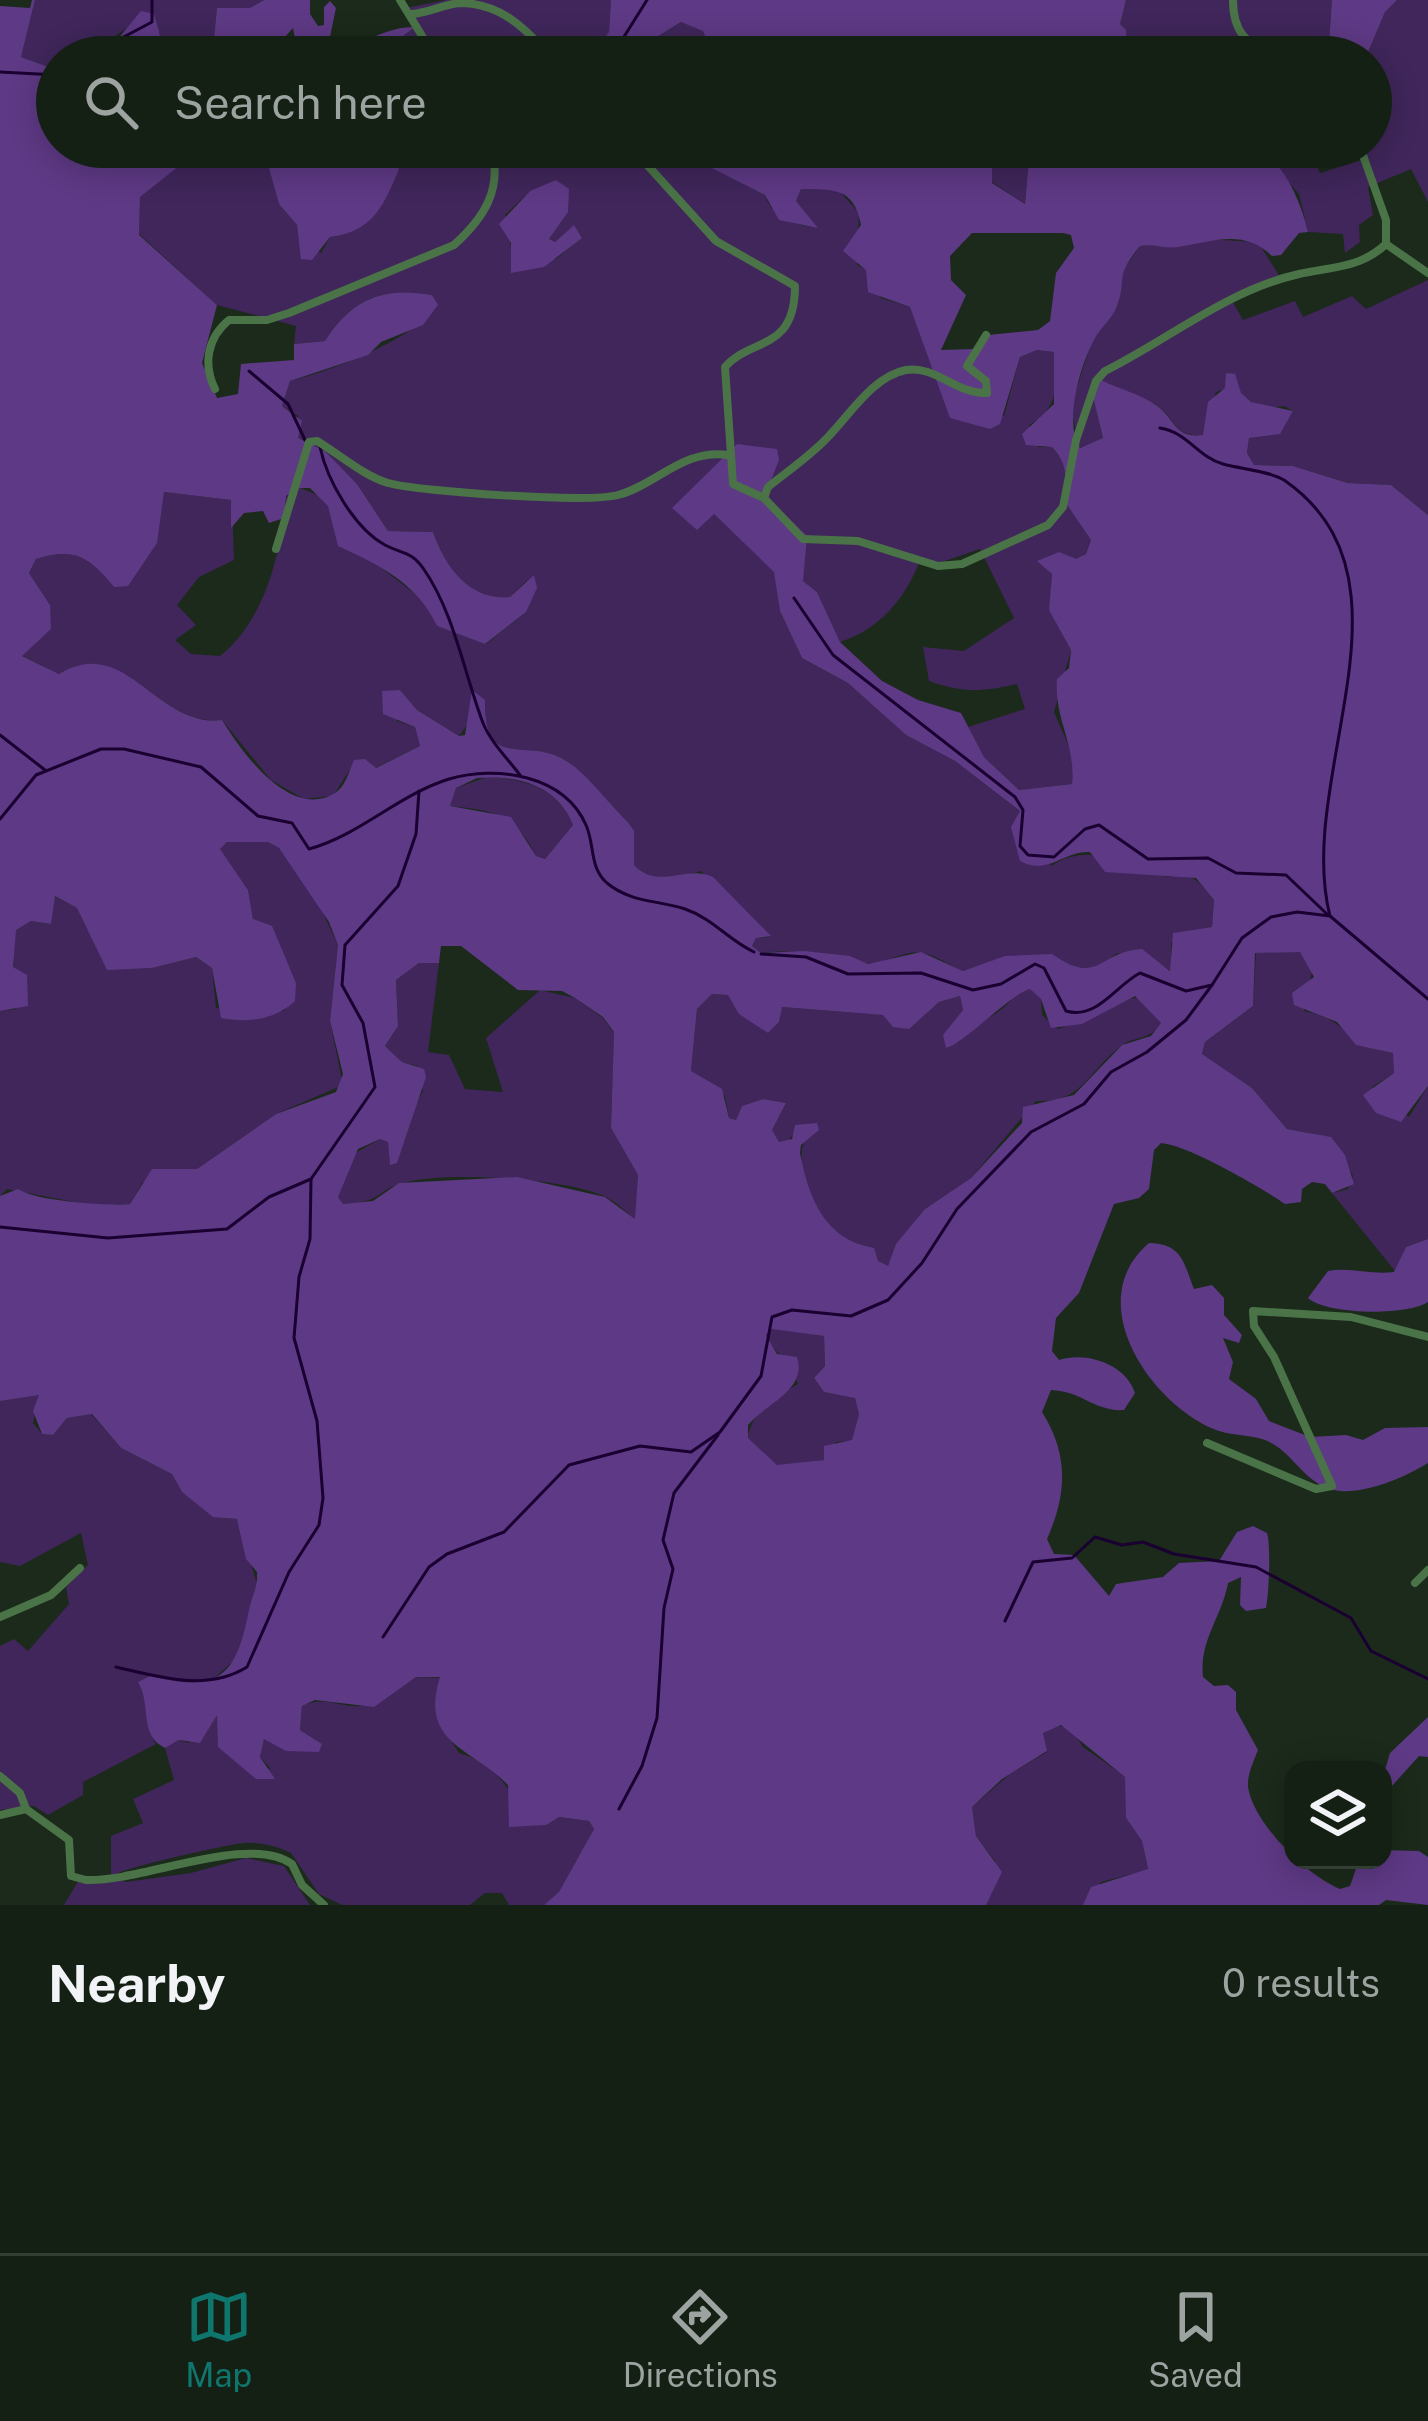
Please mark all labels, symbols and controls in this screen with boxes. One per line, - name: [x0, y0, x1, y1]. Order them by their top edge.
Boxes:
- search box: [36, 36, 1392, 168]
- icon: search: [78, 69, 144, 135]
- text: Search here: [174, 76, 427, 129]
- map controls: [1284, 1761, 1392, 1869]
- button: layers: [1284, 1761, 1392, 1869]
- text: Nearby: [48, 1954, 225, 2013]
- text: 0 results: [1222, 1960, 1380, 2006]
- tab: Map: [185, 2284, 252, 2394]
- tab: Directions: [623, 2284, 778, 2394]
- tab: Saved: [1148, 2284, 1243, 2394]

